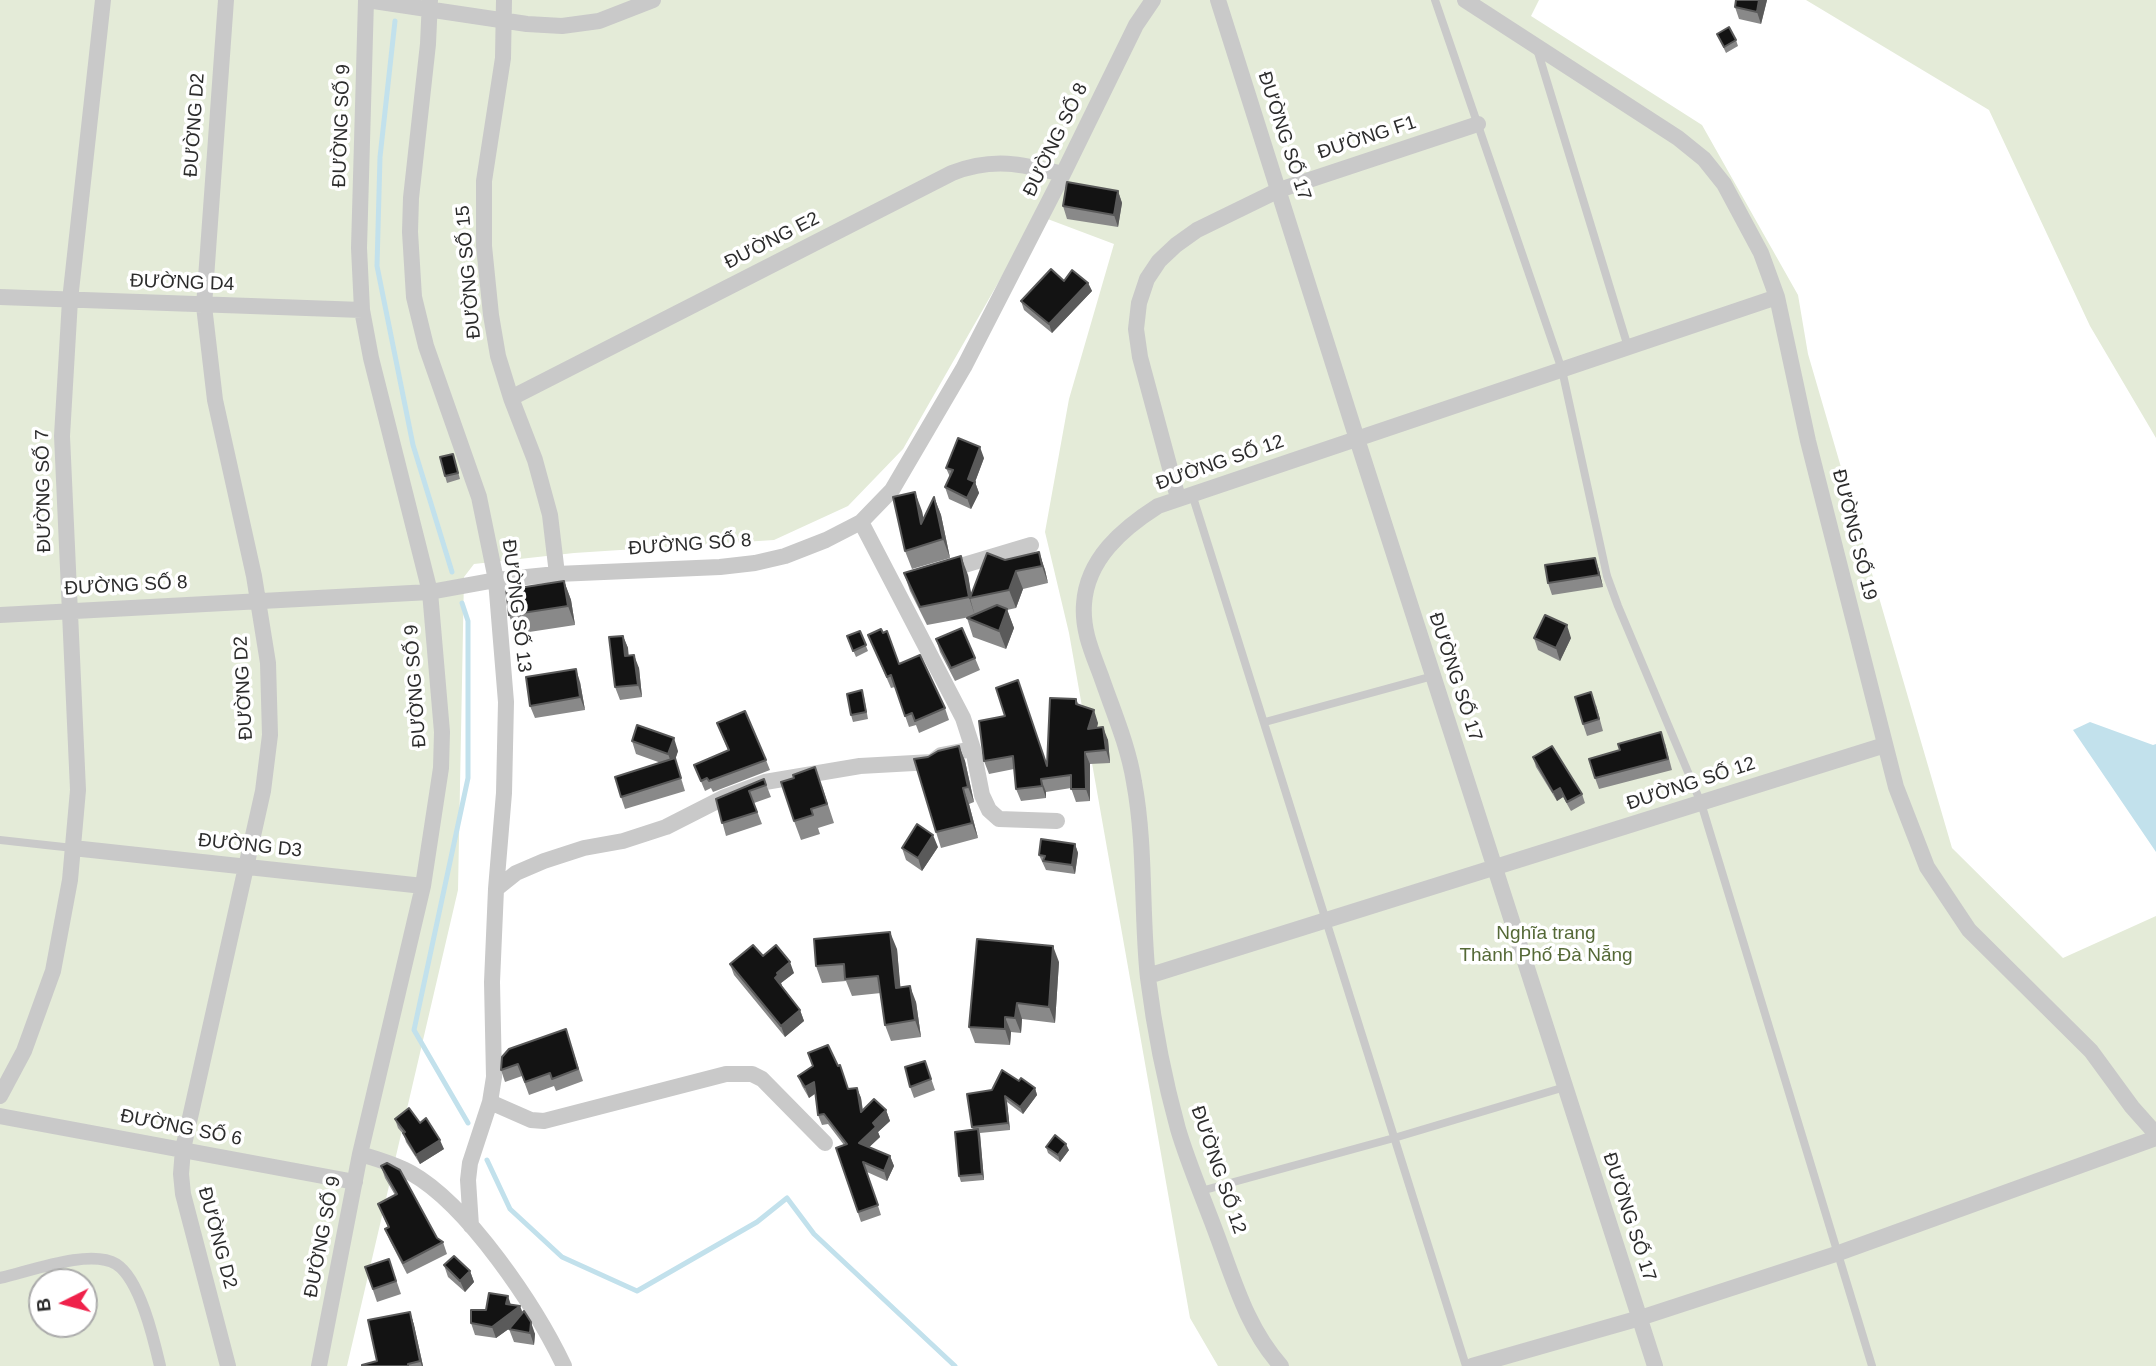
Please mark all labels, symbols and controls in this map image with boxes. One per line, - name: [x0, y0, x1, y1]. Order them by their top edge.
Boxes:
- street label: ĐƯỜNG SỐ 9: [328, 64, 356, 188]
- street label: ĐƯỜNG SỐ 17: [1252, 69, 1316, 203]
- street label: ĐƯỜNG D2: [180, 72, 210, 178]
- street label: ĐƯỜNG SỐ 8: [1019, 80, 1093, 200]
- street label: ĐƯỜNG F1: [1315, 111, 1419, 165]
- street label: ĐƯỜNG SỐ 15: [452, 204, 486, 340]
- street label: ĐƯỜNG E2: [721, 207, 823, 275]
- street label: ĐƯỜNG D4: [129, 270, 235, 296]
- street label: ĐƯỜNG SỐ 7: [32, 429, 56, 553]
- street label: ĐƯỜNG SỐ 12: [1153, 430, 1287, 496]
- street label: ĐƯỜNG SỐ 19: [1827, 467, 1881, 603]
- street label: ĐƯỜNG SỐ 8: [628, 529, 752, 561]
- street label: ĐƯỜNG SỐ 13: [497, 538, 535, 674]
- street label: ĐƯỜNG SỐ 8: [64, 571, 188, 601]
- street label: ĐƯỜNG SỐ 17: [1423, 610, 1487, 744]
- street label: ĐƯỜNG SỐ 9: [400, 624, 432, 748]
- street label: ĐƯỜNG D2: [230, 635, 258, 741]
- street label: ĐƯỜNG SỐ 12: [1624, 752, 1758, 816]
- street label: ĐƯỜNG D3: [197, 829, 303, 863]
- park label: Nghĩa trang Thành Phố Đà Nẵng: [1459, 923, 1633, 967]
- street label: ĐƯỜNG SỐ 12: [1185, 1103, 1251, 1237]
- street label: ĐƯỜNG SỐ 6: [118, 1105, 244, 1151]
- street label: ĐƯỜNG SỐ 17: [1597, 1150, 1661, 1284]
- street label: ĐƯỜNG SỐ 9: [300, 1174, 346, 1300]
- street label: ĐƯỜNG D2: [192, 1185, 242, 1291]
- north arrow: [28, 1268, 98, 1338]
- text: B: [32, 1297, 55, 1313]

